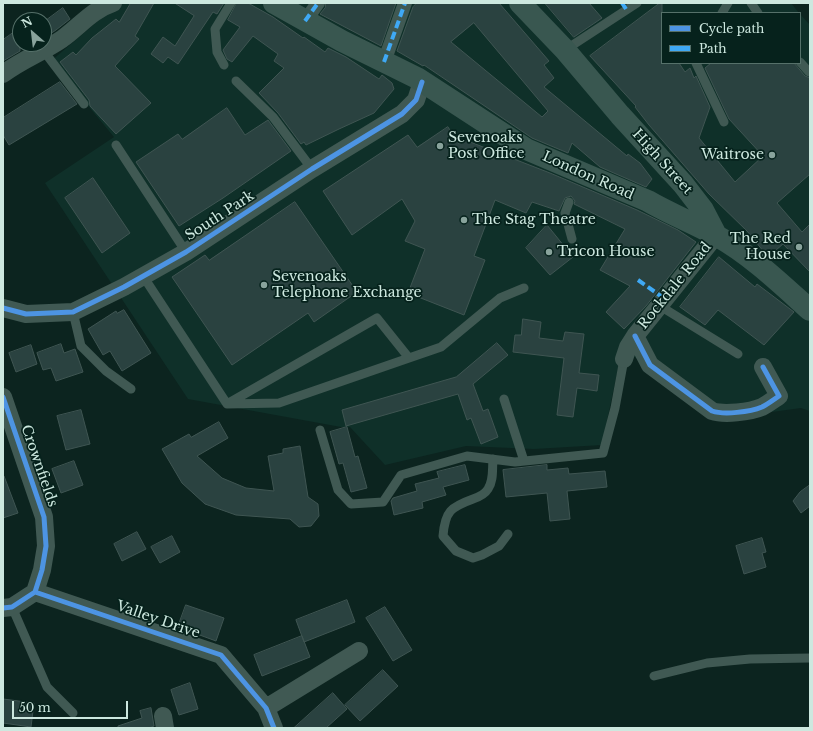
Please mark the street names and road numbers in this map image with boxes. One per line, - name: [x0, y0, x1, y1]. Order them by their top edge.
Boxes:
- street label: High Street: [628, 126, 696, 198]
- street label: London Road: [540, 148, 636, 204]
- street label: South Park: [182, 187, 258, 245]
- street label: Rockdale Road: [635, 239, 715, 333]
- street label: Crownfields: [17, 423, 61, 509]
- street label: Valley Drive: [114, 598, 202, 642]

